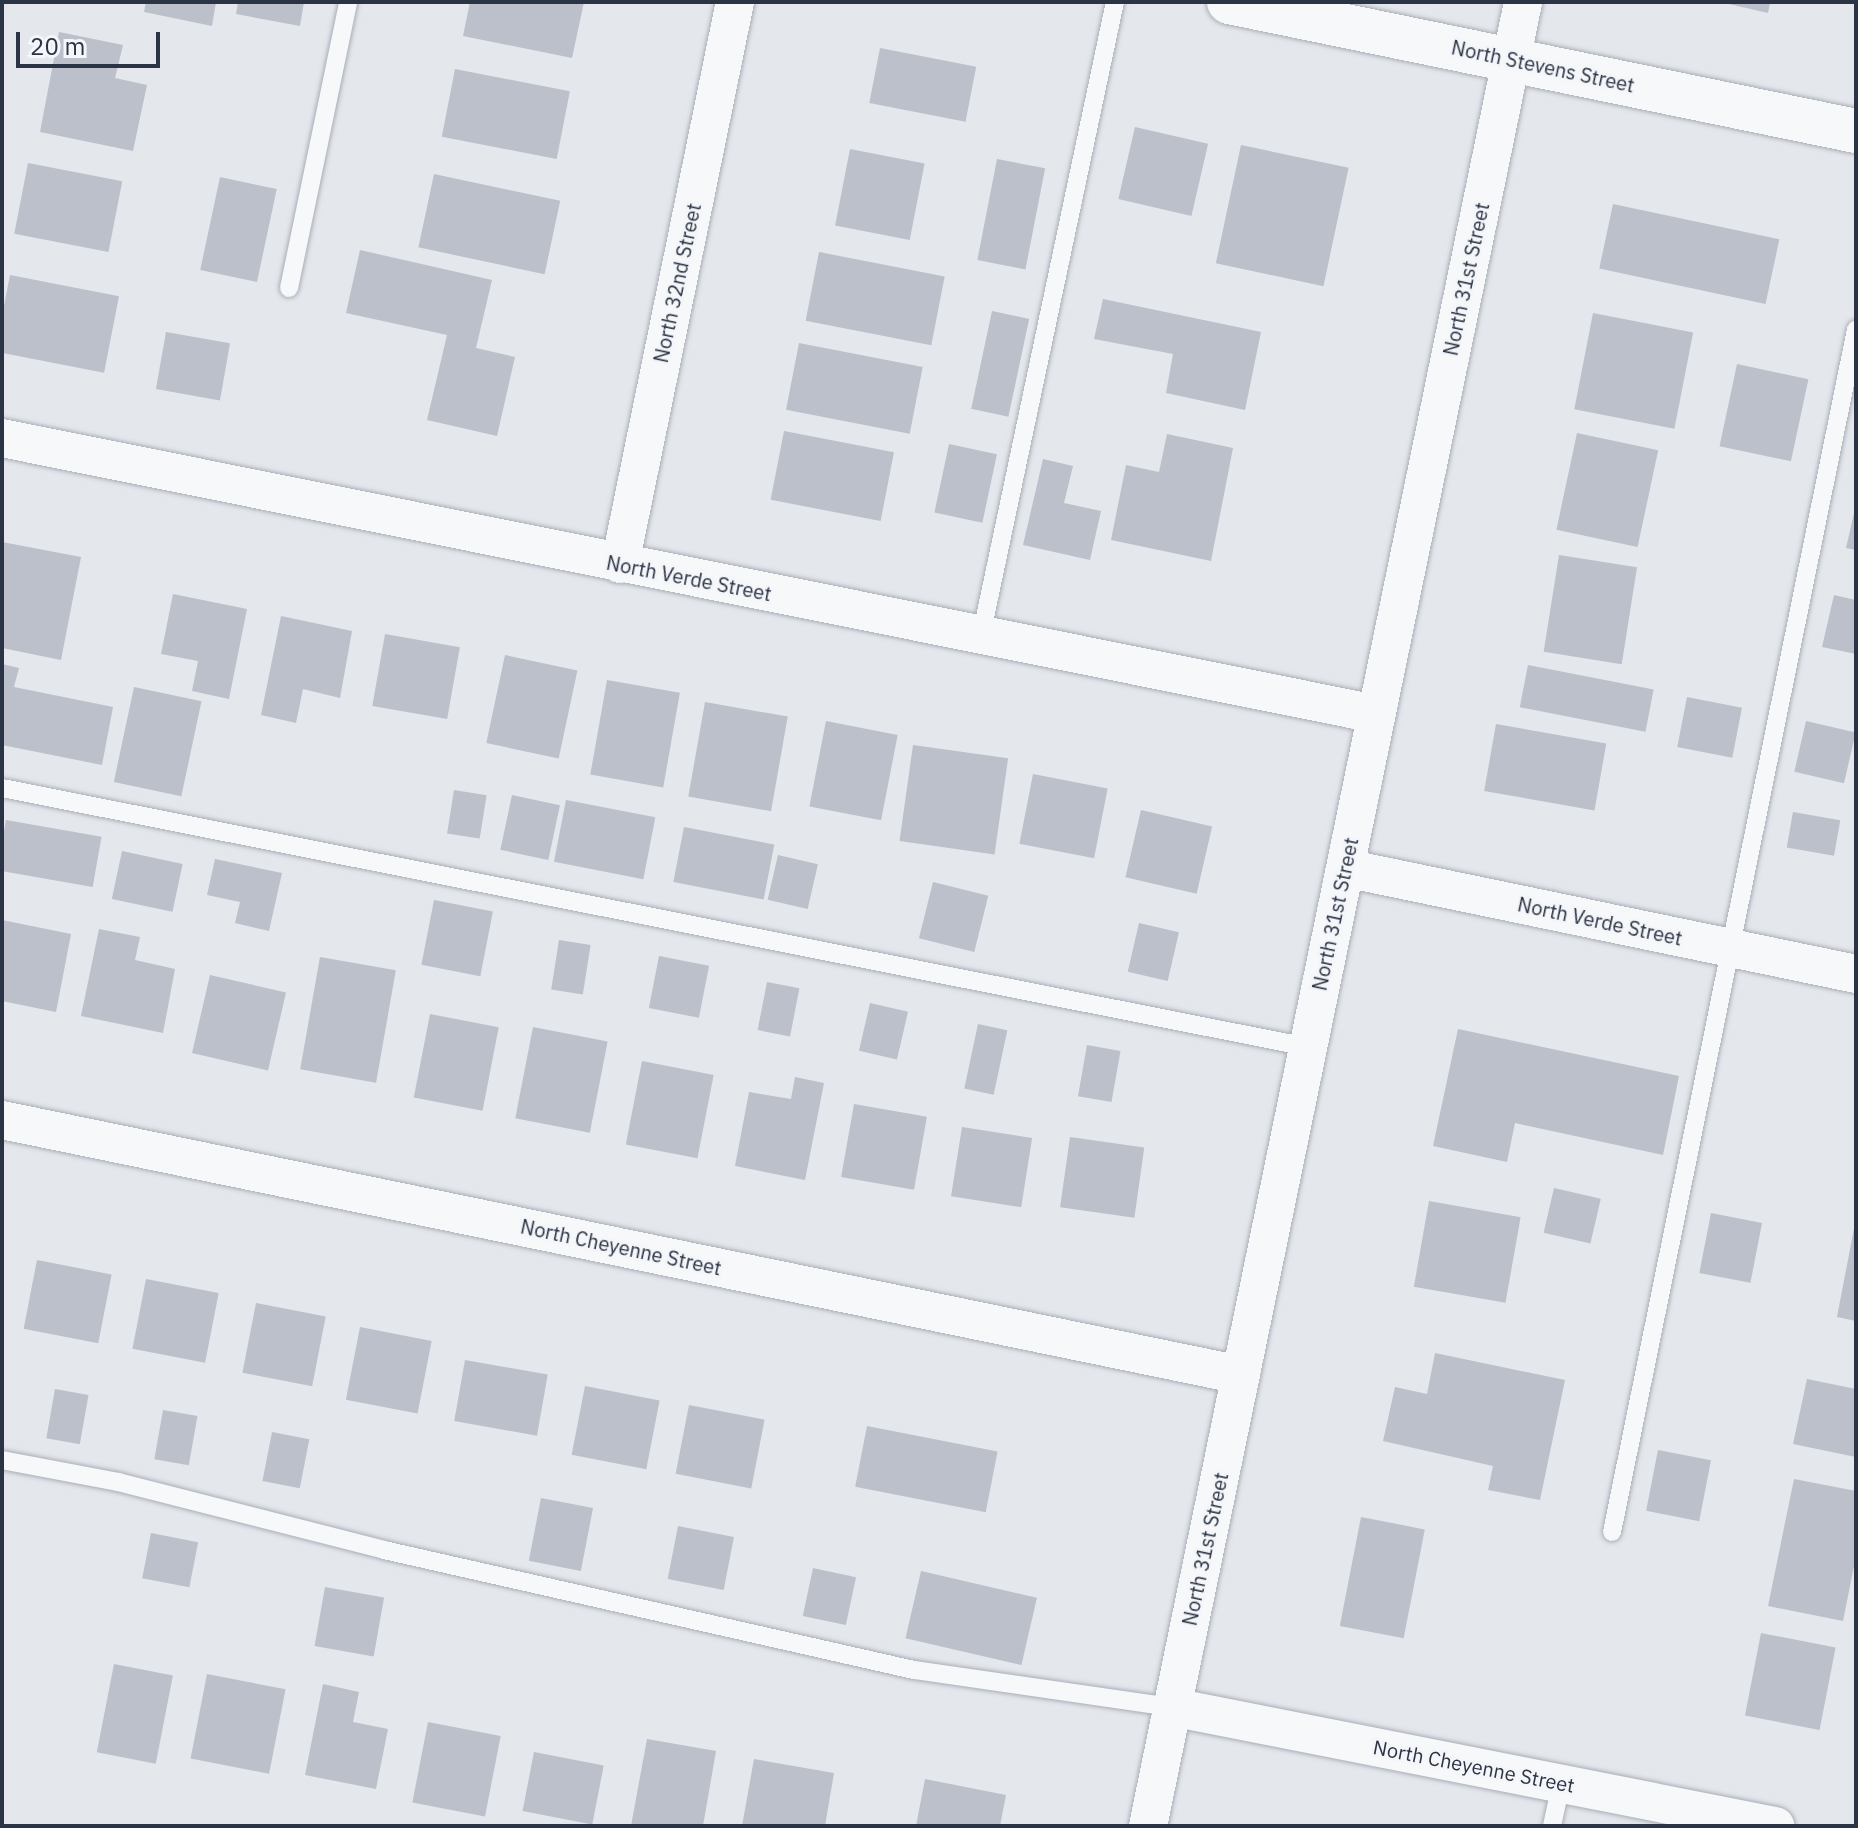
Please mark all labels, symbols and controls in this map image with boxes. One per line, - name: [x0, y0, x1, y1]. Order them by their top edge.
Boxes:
- scale bar: [20, 16, 164, 66]
- text: 20 m: [30, 30, 85, 62]
- street label: North Stevens Street: [1449, 35, 1637, 97]
- street label: North 31st Street: [1438, 200, 1494, 358]
- street label: North 32nd Street: [648, 201, 706, 365]
- street label: North Verde Street: [604, 550, 774, 606]
- street label: North 31st Street: [1307, 835, 1363, 993]
- street label: North Verde Street: [1515, 892, 1685, 950]
- street label: North Cheyenne Street: [518, 1214, 724, 1280]
- street label: North 31st Street: [1177, 1470, 1233, 1628]
- street label: North Cheyenne Street: [1371, 1735, 1577, 1797]

